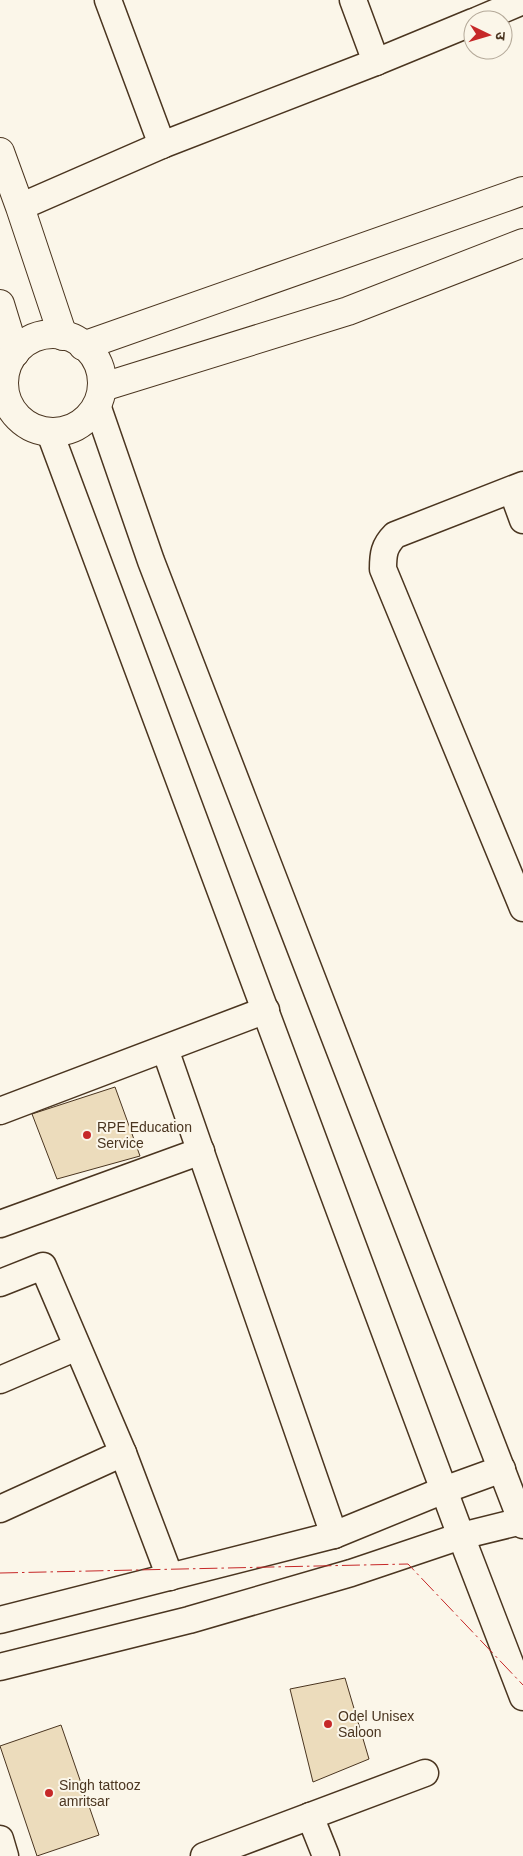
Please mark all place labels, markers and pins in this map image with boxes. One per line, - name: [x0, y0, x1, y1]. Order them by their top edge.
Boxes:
- place label: RPE Education Service: [97, 1119, 192, 1151]
- marker: RPE Education Service: [81, 1129, 93, 1141]
- place label: Odel Unisex Saloon: [338, 1708, 414, 1740]
- marker: Odel Unisex Saloon: [322, 1718, 334, 1730]
- place label: Singh tattooz amritsar: [59, 1777, 141, 1809]
- marker: Singh tattooz amritsar: [43, 1787, 55, 1799]

